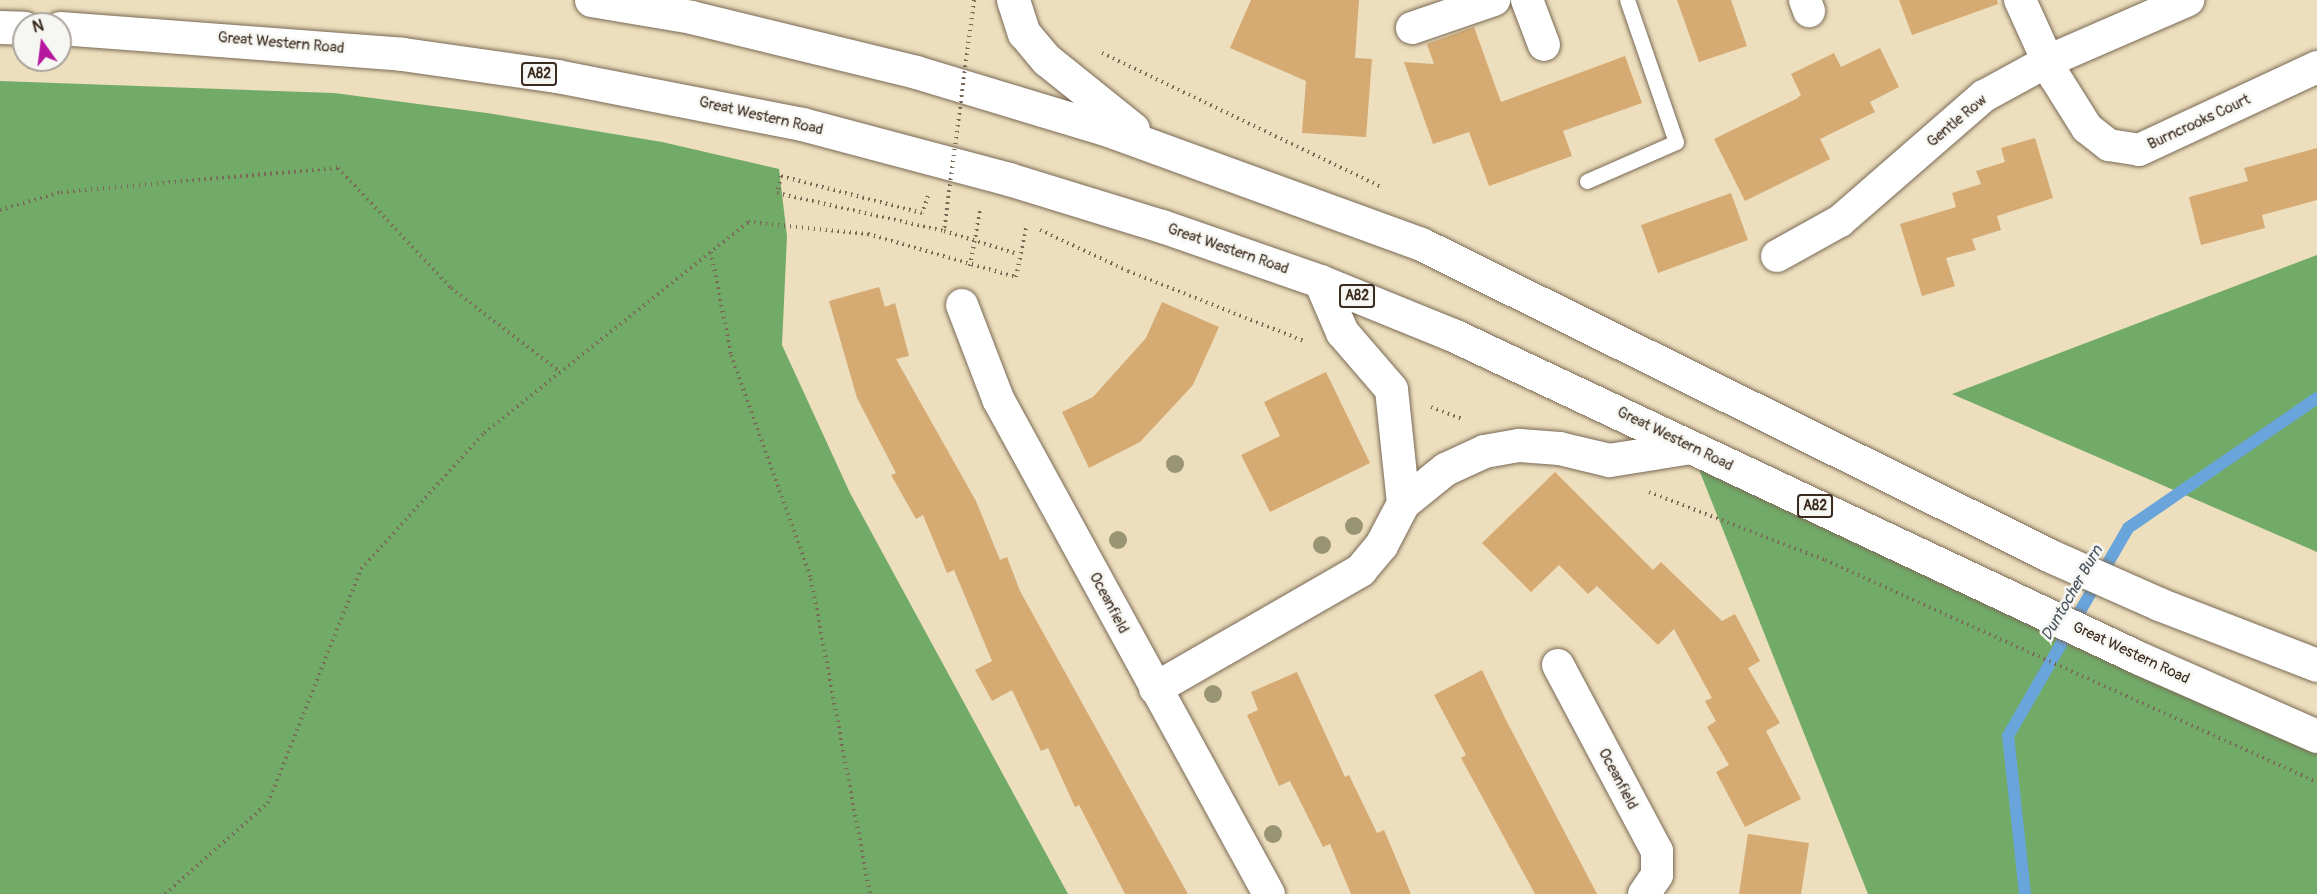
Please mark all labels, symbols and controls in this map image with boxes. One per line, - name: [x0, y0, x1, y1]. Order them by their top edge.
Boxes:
- north arrow: [12, 12, 72, 72]
- text: N: [30, 15, 46, 37]
- street label: Great Western Road: [217, 29, 345, 57]
- road number: A82: [521, 63, 557, 85]
- street label: Burncrooks Court: [2145, 90, 2253, 154]
- street label: Gentle Row: [1923, 91, 1991, 151]
- street label: Great Western Road: [697, 93, 825, 139]
- street label: Great Western Road: [1165, 220, 1291, 278]
- road number: A82: [1339, 285, 1375, 307]
- street label: Great Western Road: [1614, 403, 1736, 475]
- road number: A82: [1797, 495, 1833, 517]
- water label: Duntocher Burn: [2037, 542, 2107, 644]
- street label: Oceanfield: [1085, 569, 1133, 637]
- street label: Great Western Road: [2070, 618, 2192, 688]
- street label: Oceanfield: [1594, 745, 1642, 813]

